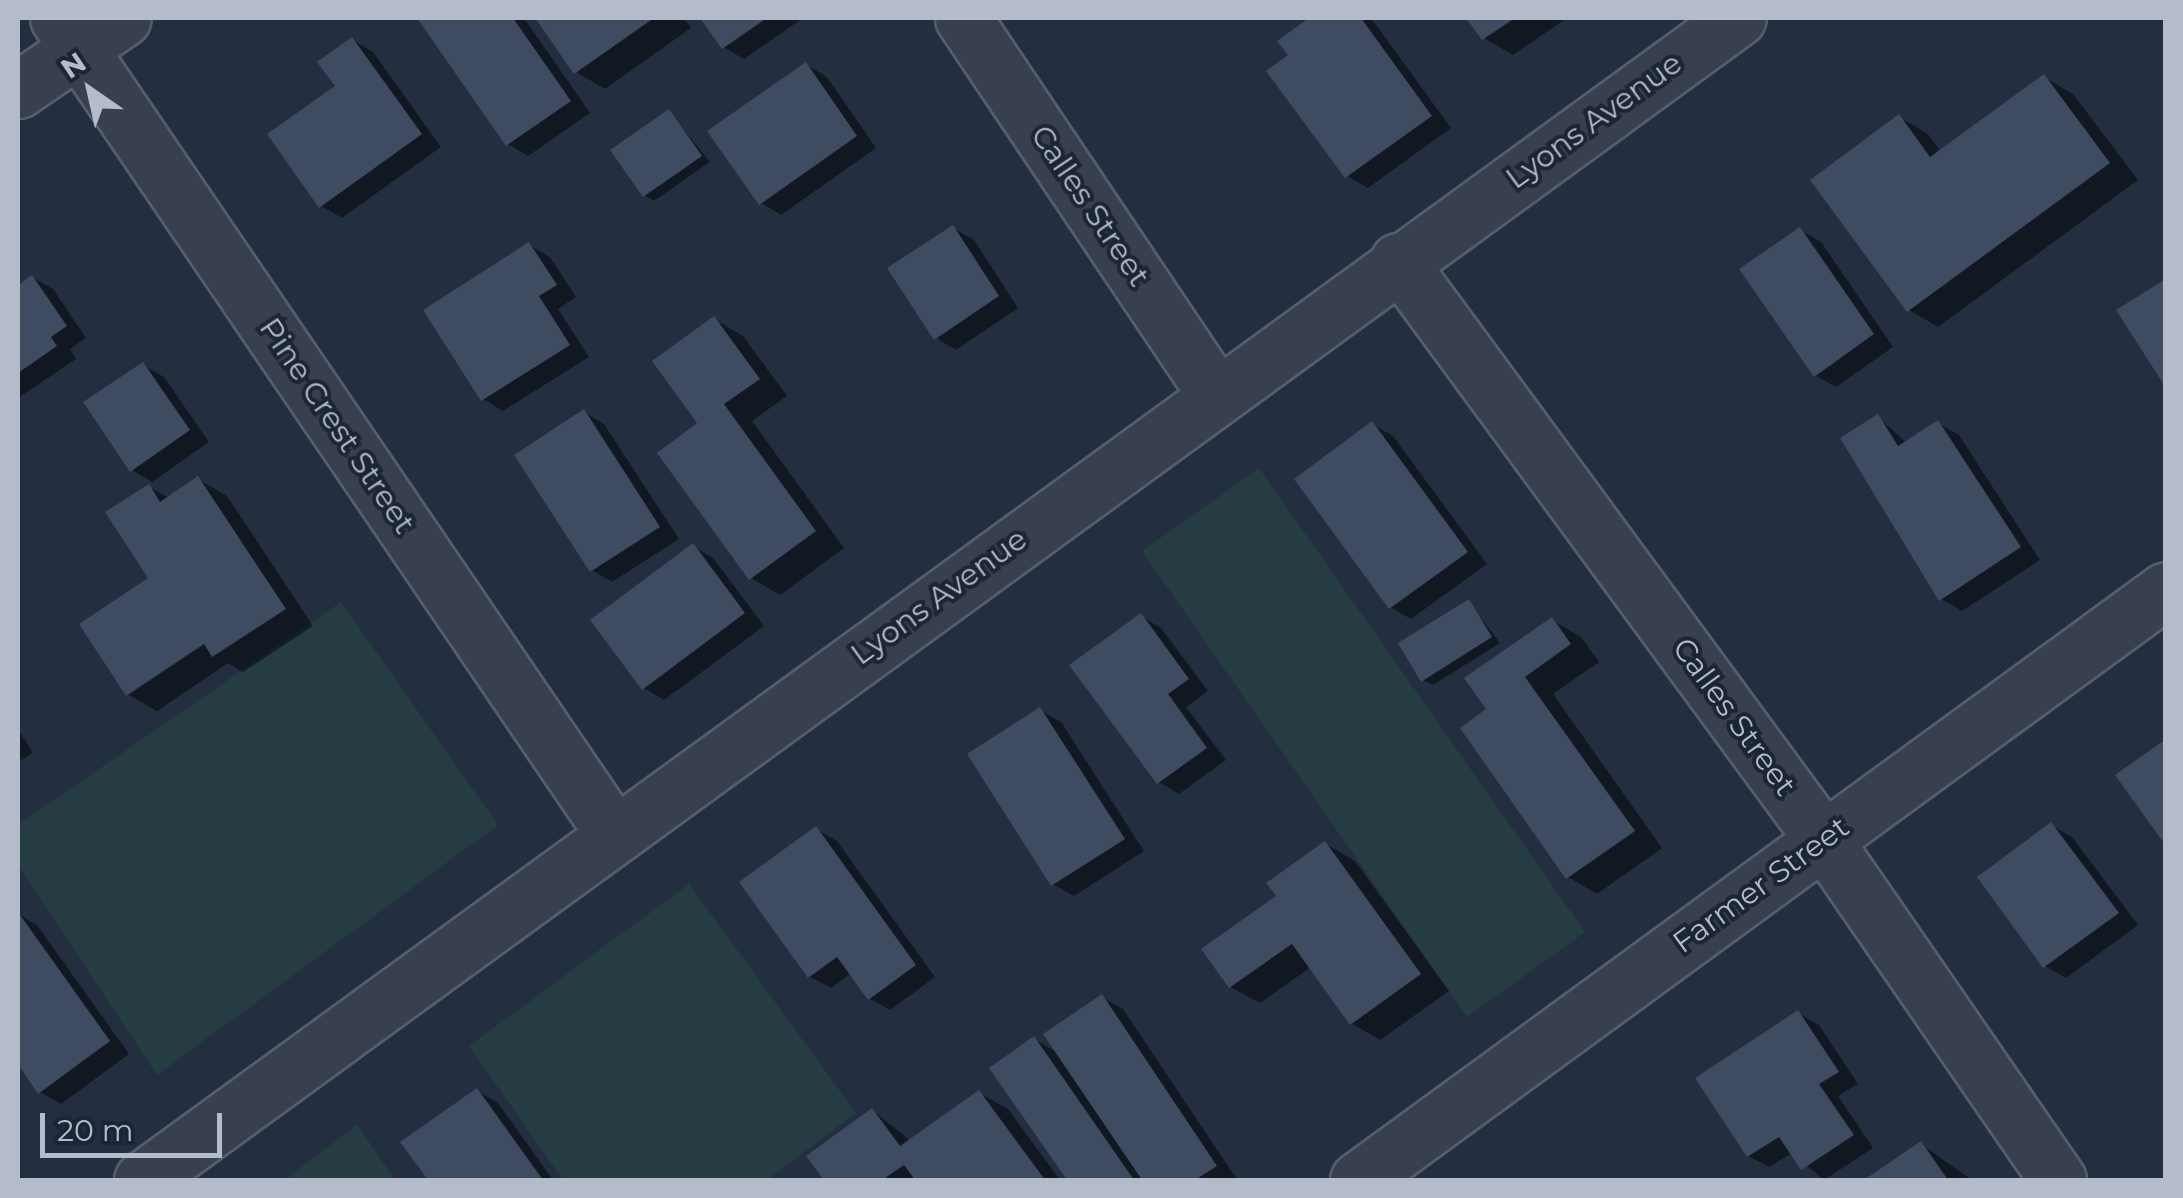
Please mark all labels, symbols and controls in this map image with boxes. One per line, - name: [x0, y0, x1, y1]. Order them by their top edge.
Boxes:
- north arrow: [40, 40, 140, 140]
- text: N: [54, 45, 92, 86]
- street label: Lyons Avenue: [1499, 45, 1689, 197]
- street label: Calles Street: [1023, 119, 1157, 293]
- street label: Pine Crest Street: [252, 311, 422, 541]
- street label: Lyons Avenue: [844, 521, 1034, 673]
- street label: Calles Street: [1665, 631, 1803, 803]
- street label: Farmer Street: [1666, 809, 1856, 961]
- scale bar: [45, 1093, 228, 1155]
- text: 20 m: [57, 1112, 134, 1149]

